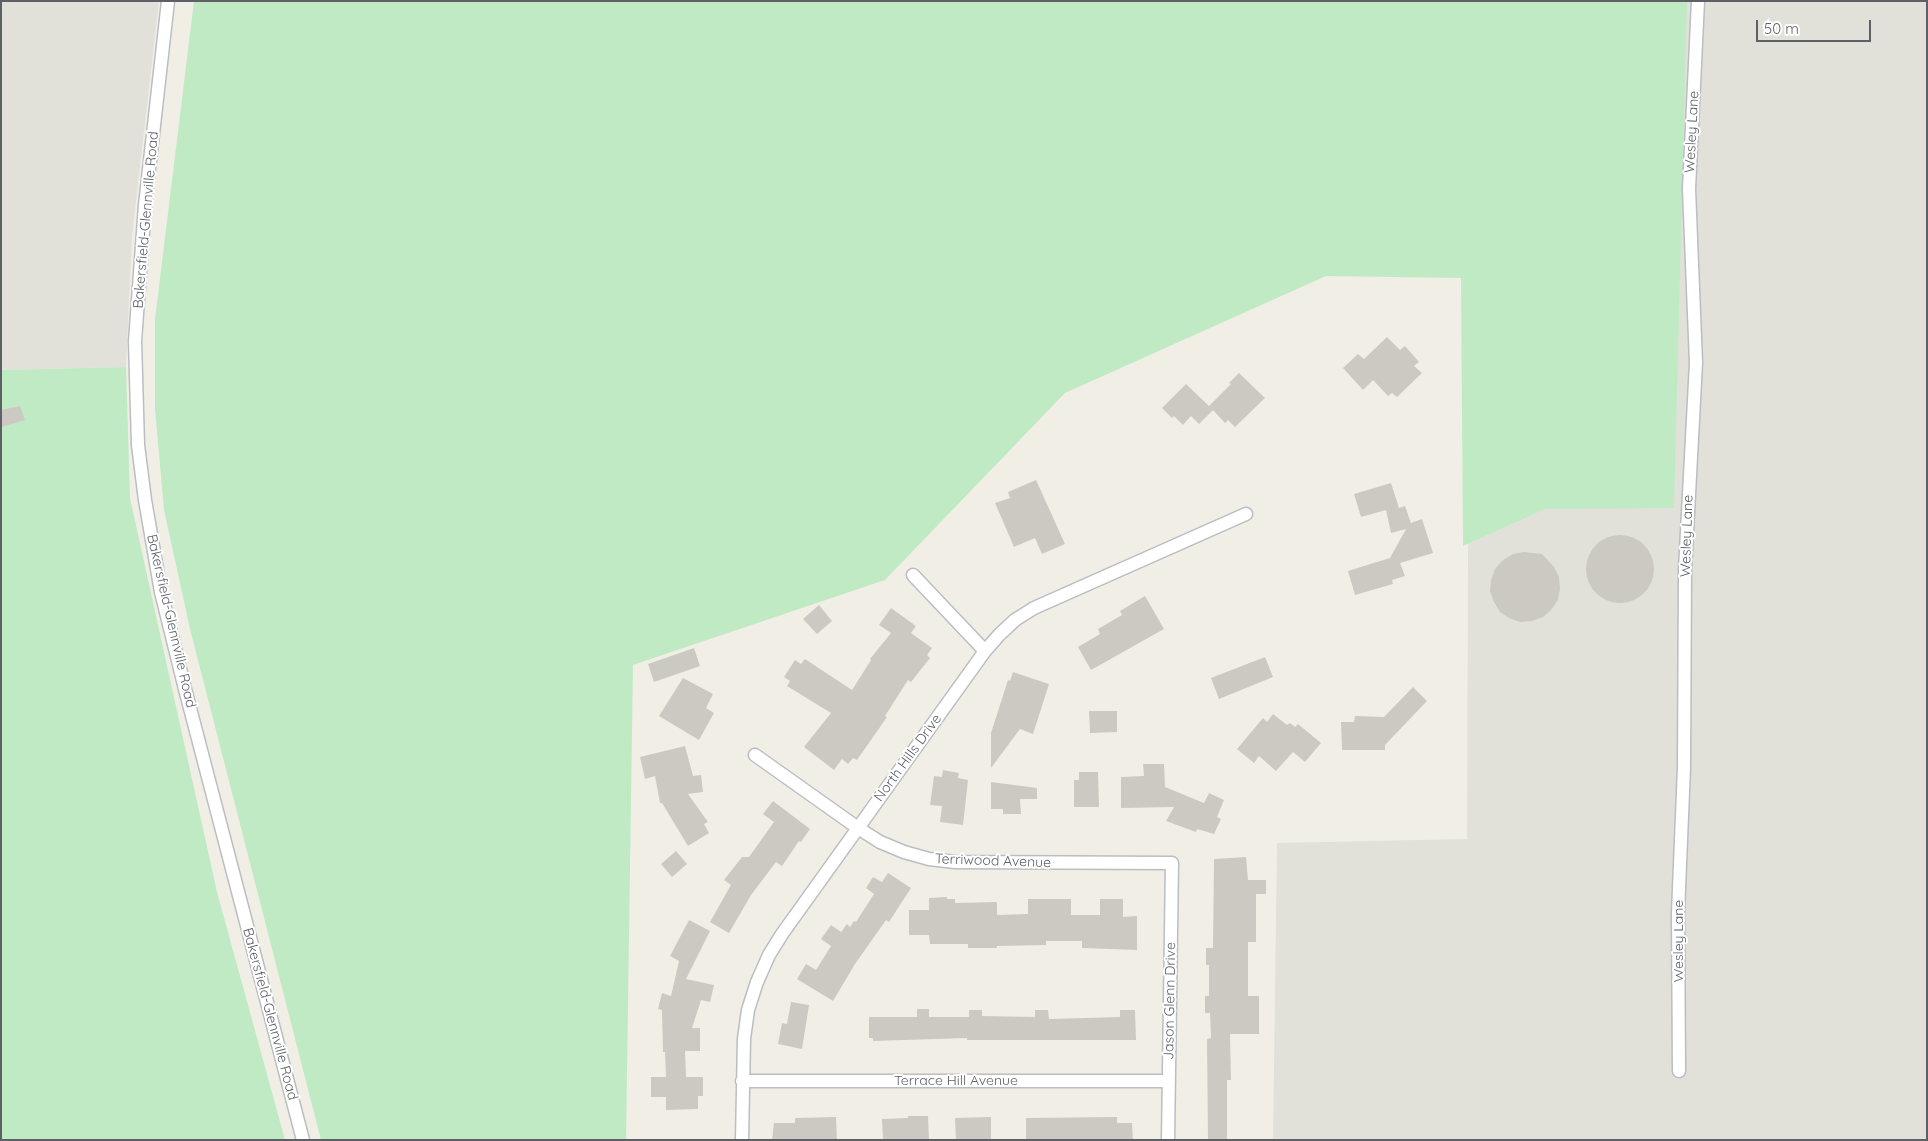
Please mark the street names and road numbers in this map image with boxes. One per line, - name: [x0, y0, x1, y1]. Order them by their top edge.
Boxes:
- street label: Wesley Lane: [1681, 90, 1703, 174]
- street label: Bakersfield-Glennville Road: [130, 131, 162, 309]
- street label: Wesley Lane: [1677, 495, 1697, 577]
- street label: Bakersfield-Glennville Road: [143, 533, 199, 709]
- street label: North Hills Drive: [871, 711, 945, 805]
- street label: Terriwood Avenue: [935, 851, 1051, 871]
- street label: Wesley Lane: [1671, 900, 1687, 982]
- street label: Bakersfield-Glennville Road: [239, 926, 301, 1102]
- street label: Jason Glenn Drive: [1161, 942, 1179, 1060]
- street label: Terrace Hill Avenue: [894, 1073, 1018, 1089]

